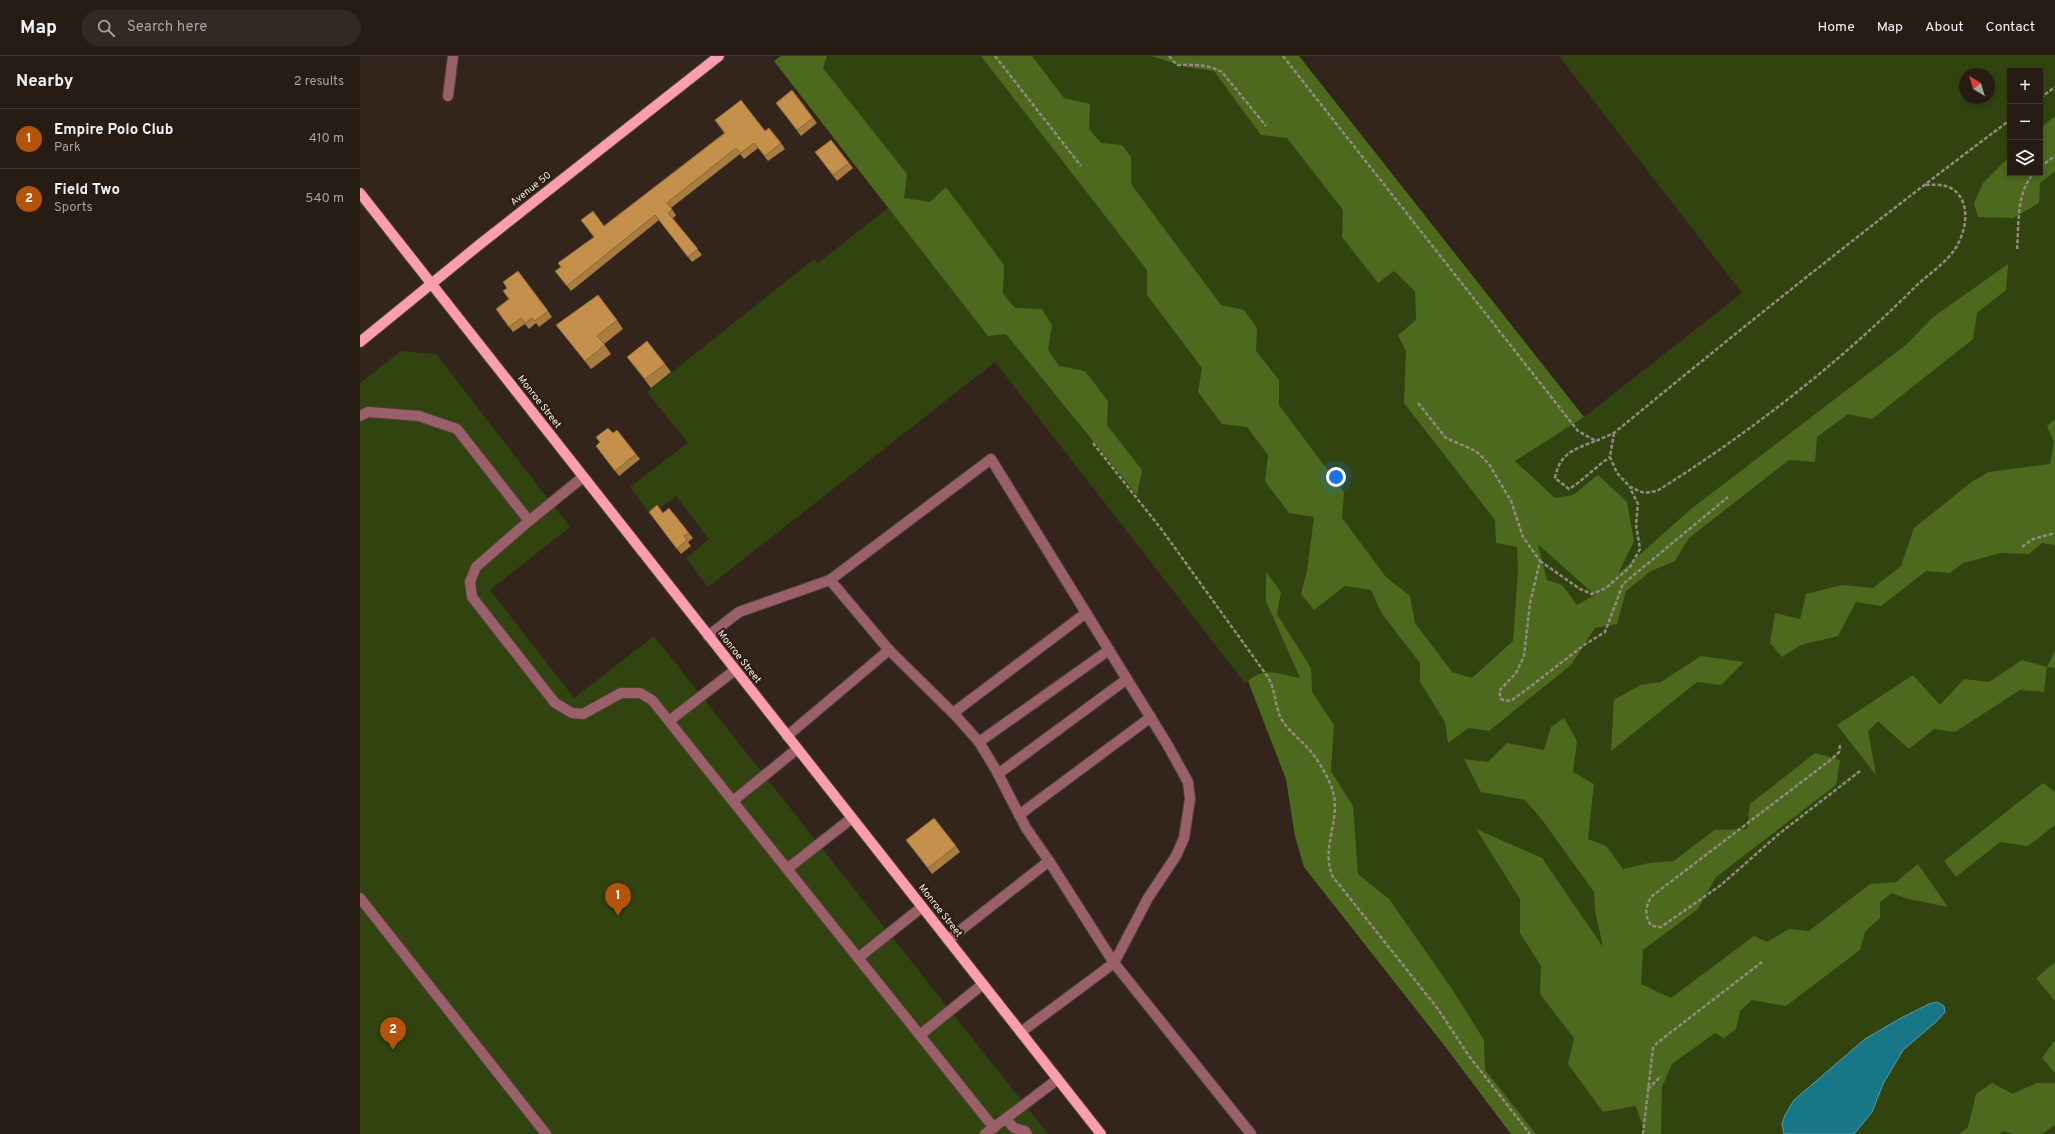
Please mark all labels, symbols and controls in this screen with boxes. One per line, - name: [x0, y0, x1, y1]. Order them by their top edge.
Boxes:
- search box: [81, 10, 361, 46]
- text: Map: [20, 16, 57, 40]
- icon: search: [95, 17, 117, 39]
- text: Search here: [127, 18, 207, 37]
- text: Home: [1818, 19, 1855, 36]
- text: Map: [1877, 19, 1903, 36]
- text: About: [1925, 19, 1964, 36]
- text: Contact: [1986, 19, 2035, 36]
- north arrow: [1959, 68, 1995, 104]
- map controls: [2007, 68, 2043, 176]
- button: +: [2007, 68, 2043, 104]
- text: Nearby: [16, 71, 73, 93]
- text: 2 results: [294, 74, 344, 90]
- button: −: [2007, 104, 2043, 140]
- text: Empire Polo Club: [54, 121, 173, 140]
- text: 1: [26, 131, 32, 147]
- text: 410 m: [309, 131, 344, 147]
- text: Park: [54, 140, 81, 156]
- button: layers: [2007, 140, 2043, 176]
- street label: Avenue 50: [508, 169, 554, 209]
- text: Field Two: [54, 181, 120, 200]
- text: 2: [25, 191, 33, 207]
- text: 540 m: [305, 191, 344, 207]
- text: Sports: [54, 200, 93, 216]
- street label: Monroe Street: [514, 373, 564, 431]
- your location: [1326, 467, 1346, 487]
- street label: Monroe Street: [714, 628, 764, 686]
- street label: Monroe Street: [915, 882, 965, 940]
- pin: 1: [605, 883, 631, 916]
- pin: 2: [380, 1017, 406, 1050]

